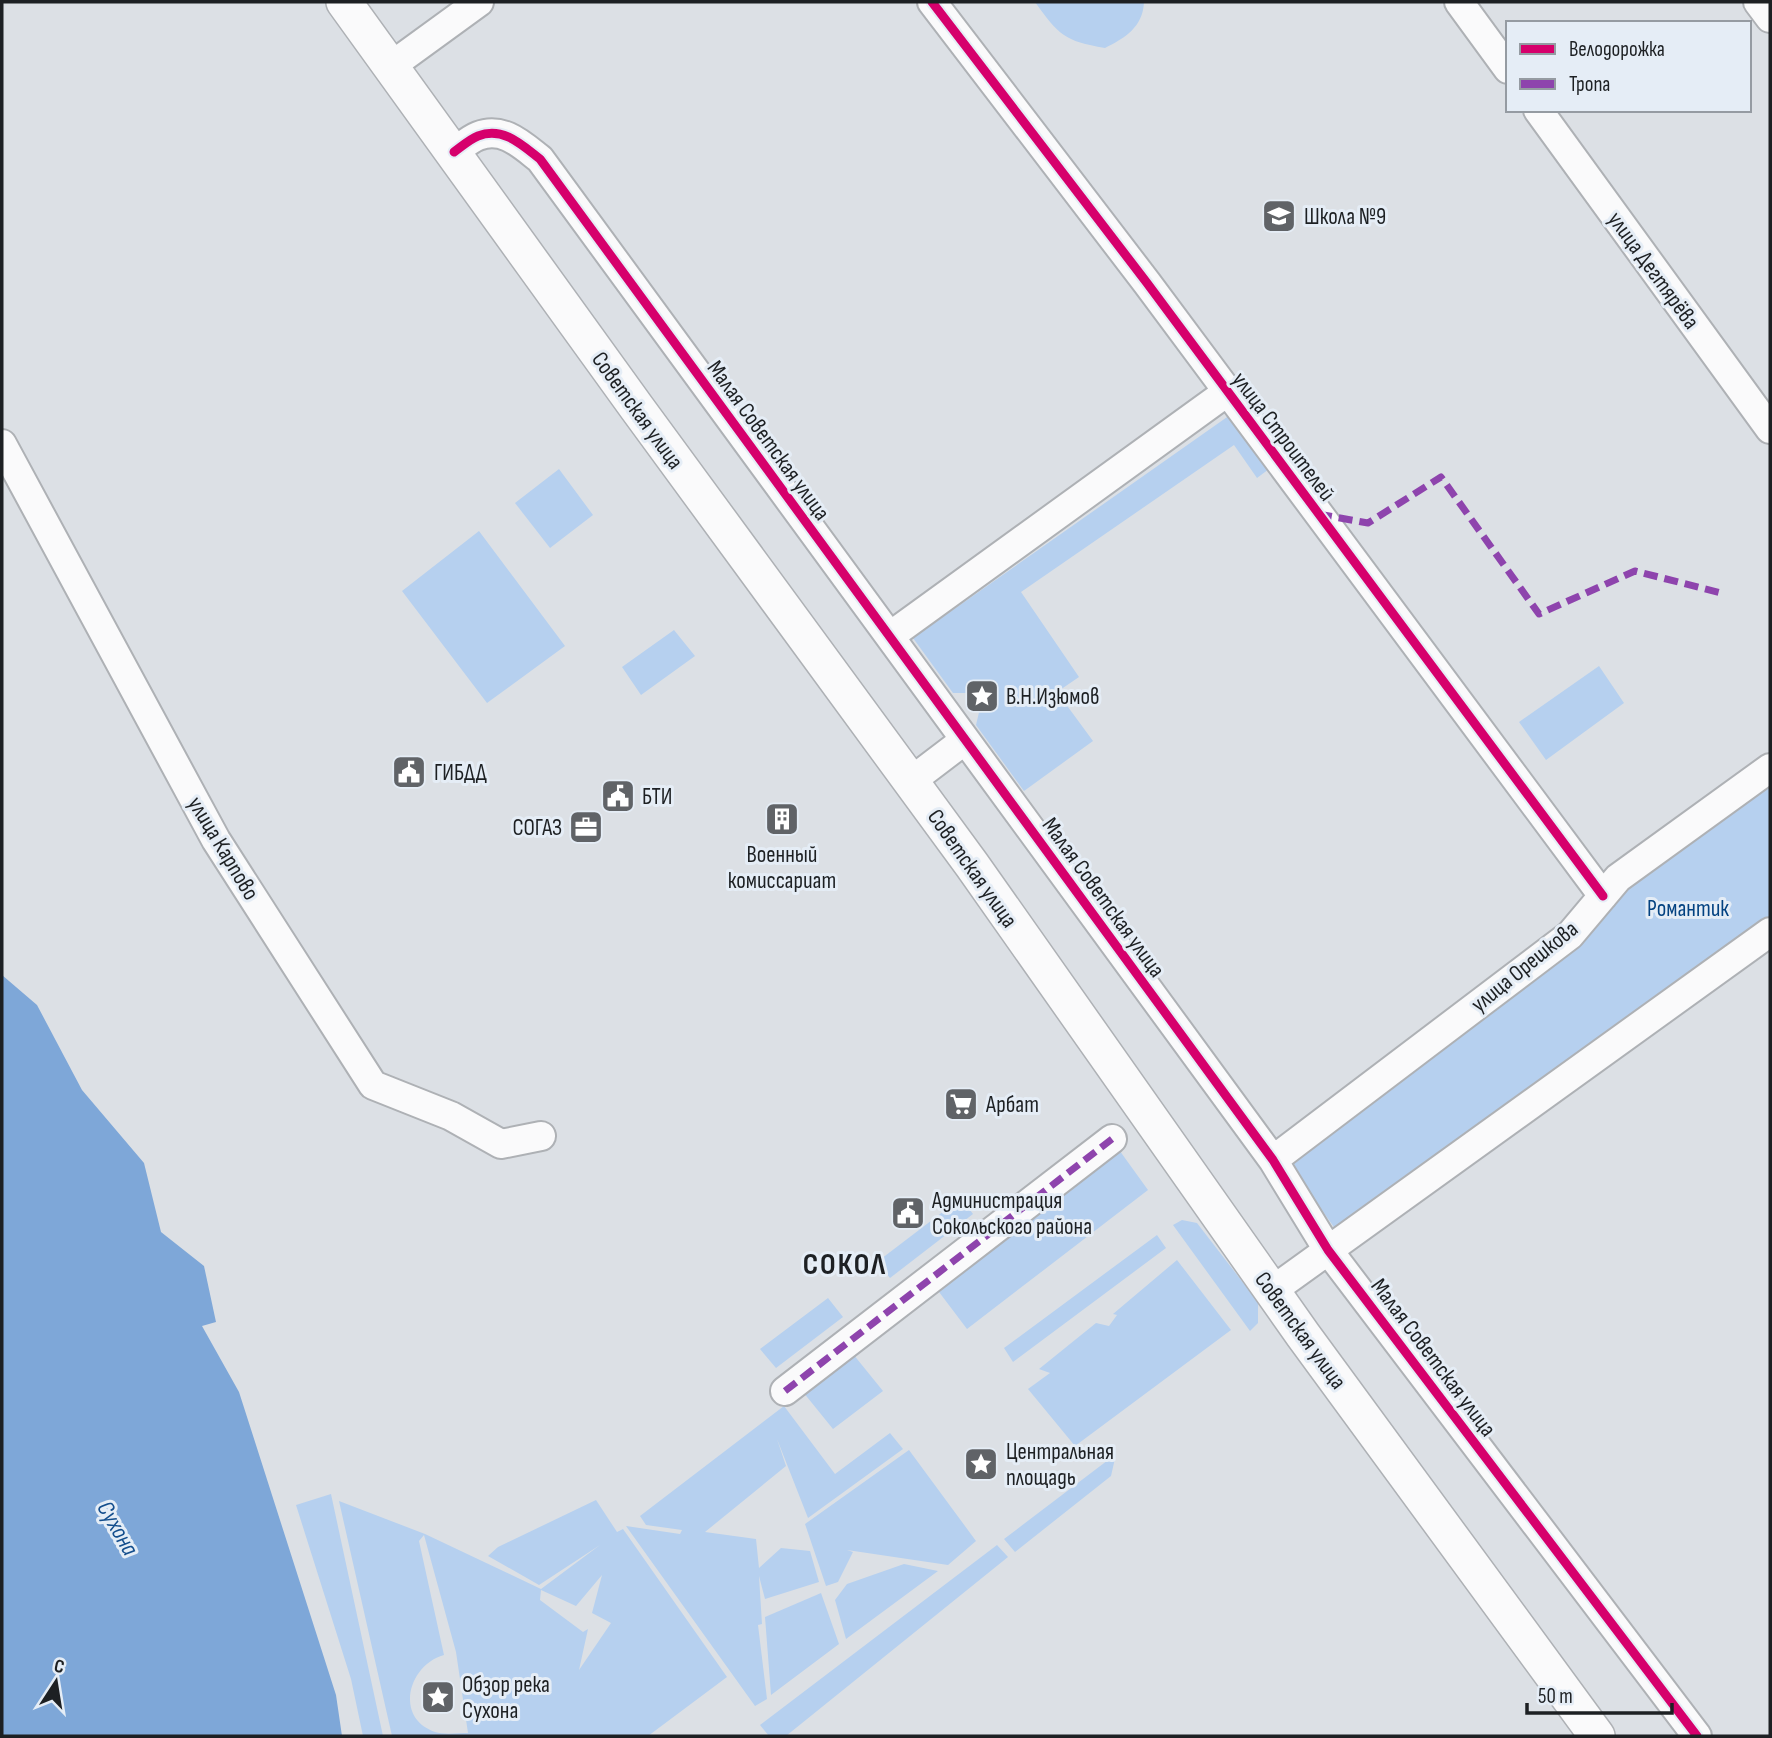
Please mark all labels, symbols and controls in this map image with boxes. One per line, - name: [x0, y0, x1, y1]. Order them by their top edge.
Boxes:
- legend: [1506, 21, 1751, 112]
- text: Велодорожка: [1569, 37, 1665, 62]
- text: Тропа: [1569, 72, 1610, 97]
- school or university icon: Школа №9: [1260, 197, 1298, 235]
- place label: Школа №9: [1304, 203, 1386, 231]
- street label: улица Дегтярёва: [1601, 206, 1705, 335]
- street label: Советская улица: [585, 346, 689, 475]
- street label: Малая Советская улица: [701, 355, 836, 526]
- street label: улица Строителей: [1226, 367, 1341, 507]
- place icon: В.Н.Изюмов: [963, 677, 1001, 715]
- place label: В.Н.Изюмов: [1006, 683, 1100, 711]
- public building icon: ГИБДД: [390, 753, 428, 791]
- place label: ГИБДД: [434, 759, 487, 787]
- public building icon: БТИ: [599, 777, 637, 815]
- place label: БТИ: [642, 783, 673, 811]
- street label: улица Карпово: [181, 792, 265, 905]
- building icon: Военный комиссариат: [763, 800, 801, 838]
- street label: Советская улица: [921, 804, 1023, 933]
- office icon: СОГАЗ: [567, 808, 605, 846]
- street label: Малая Советская улица: [1036, 812, 1171, 983]
- place label: СОГАЗ: [512, 814, 562, 842]
- place label: Военный комиссариат: [728, 841, 836, 895]
- park label: Романтик: [1647, 895, 1729, 923]
- street label: улица Орешкова: [1465, 915, 1584, 1018]
- supermarket icon: Арбат: [942, 1085, 980, 1123]
- place label: Арбат: [985, 1091, 1039, 1119]
- place label: Администрация Сокольского района: [931, 1187, 1092, 1241]
- public building icon: Администрация Сокольского района: [889, 1194, 927, 1232]
- district label: СОКОЛ: [803, 1247, 887, 1283]
- street label: Советская улица: [1248, 1266, 1352, 1395]
- street label: Малая Советская улица: [1365, 1273, 1502, 1442]
- place label: Центральная площадь: [1006, 1438, 1114, 1492]
- place icon: Центральная площадь: [962, 1445, 1000, 1483]
- water label: Сухона: [90, 1496, 145, 1561]
- north arrow: [21, 1647, 91, 1717]
- text: С: [52, 1655, 67, 1679]
- place label: Обзор река Сухона: [462, 1671, 550, 1725]
- scale bar: [1527, 1672, 1672, 1716]
- place icon: Обзор река Сухона: [419, 1678, 457, 1716]
- text: 50 m: [1538, 1684, 1573, 1709]

